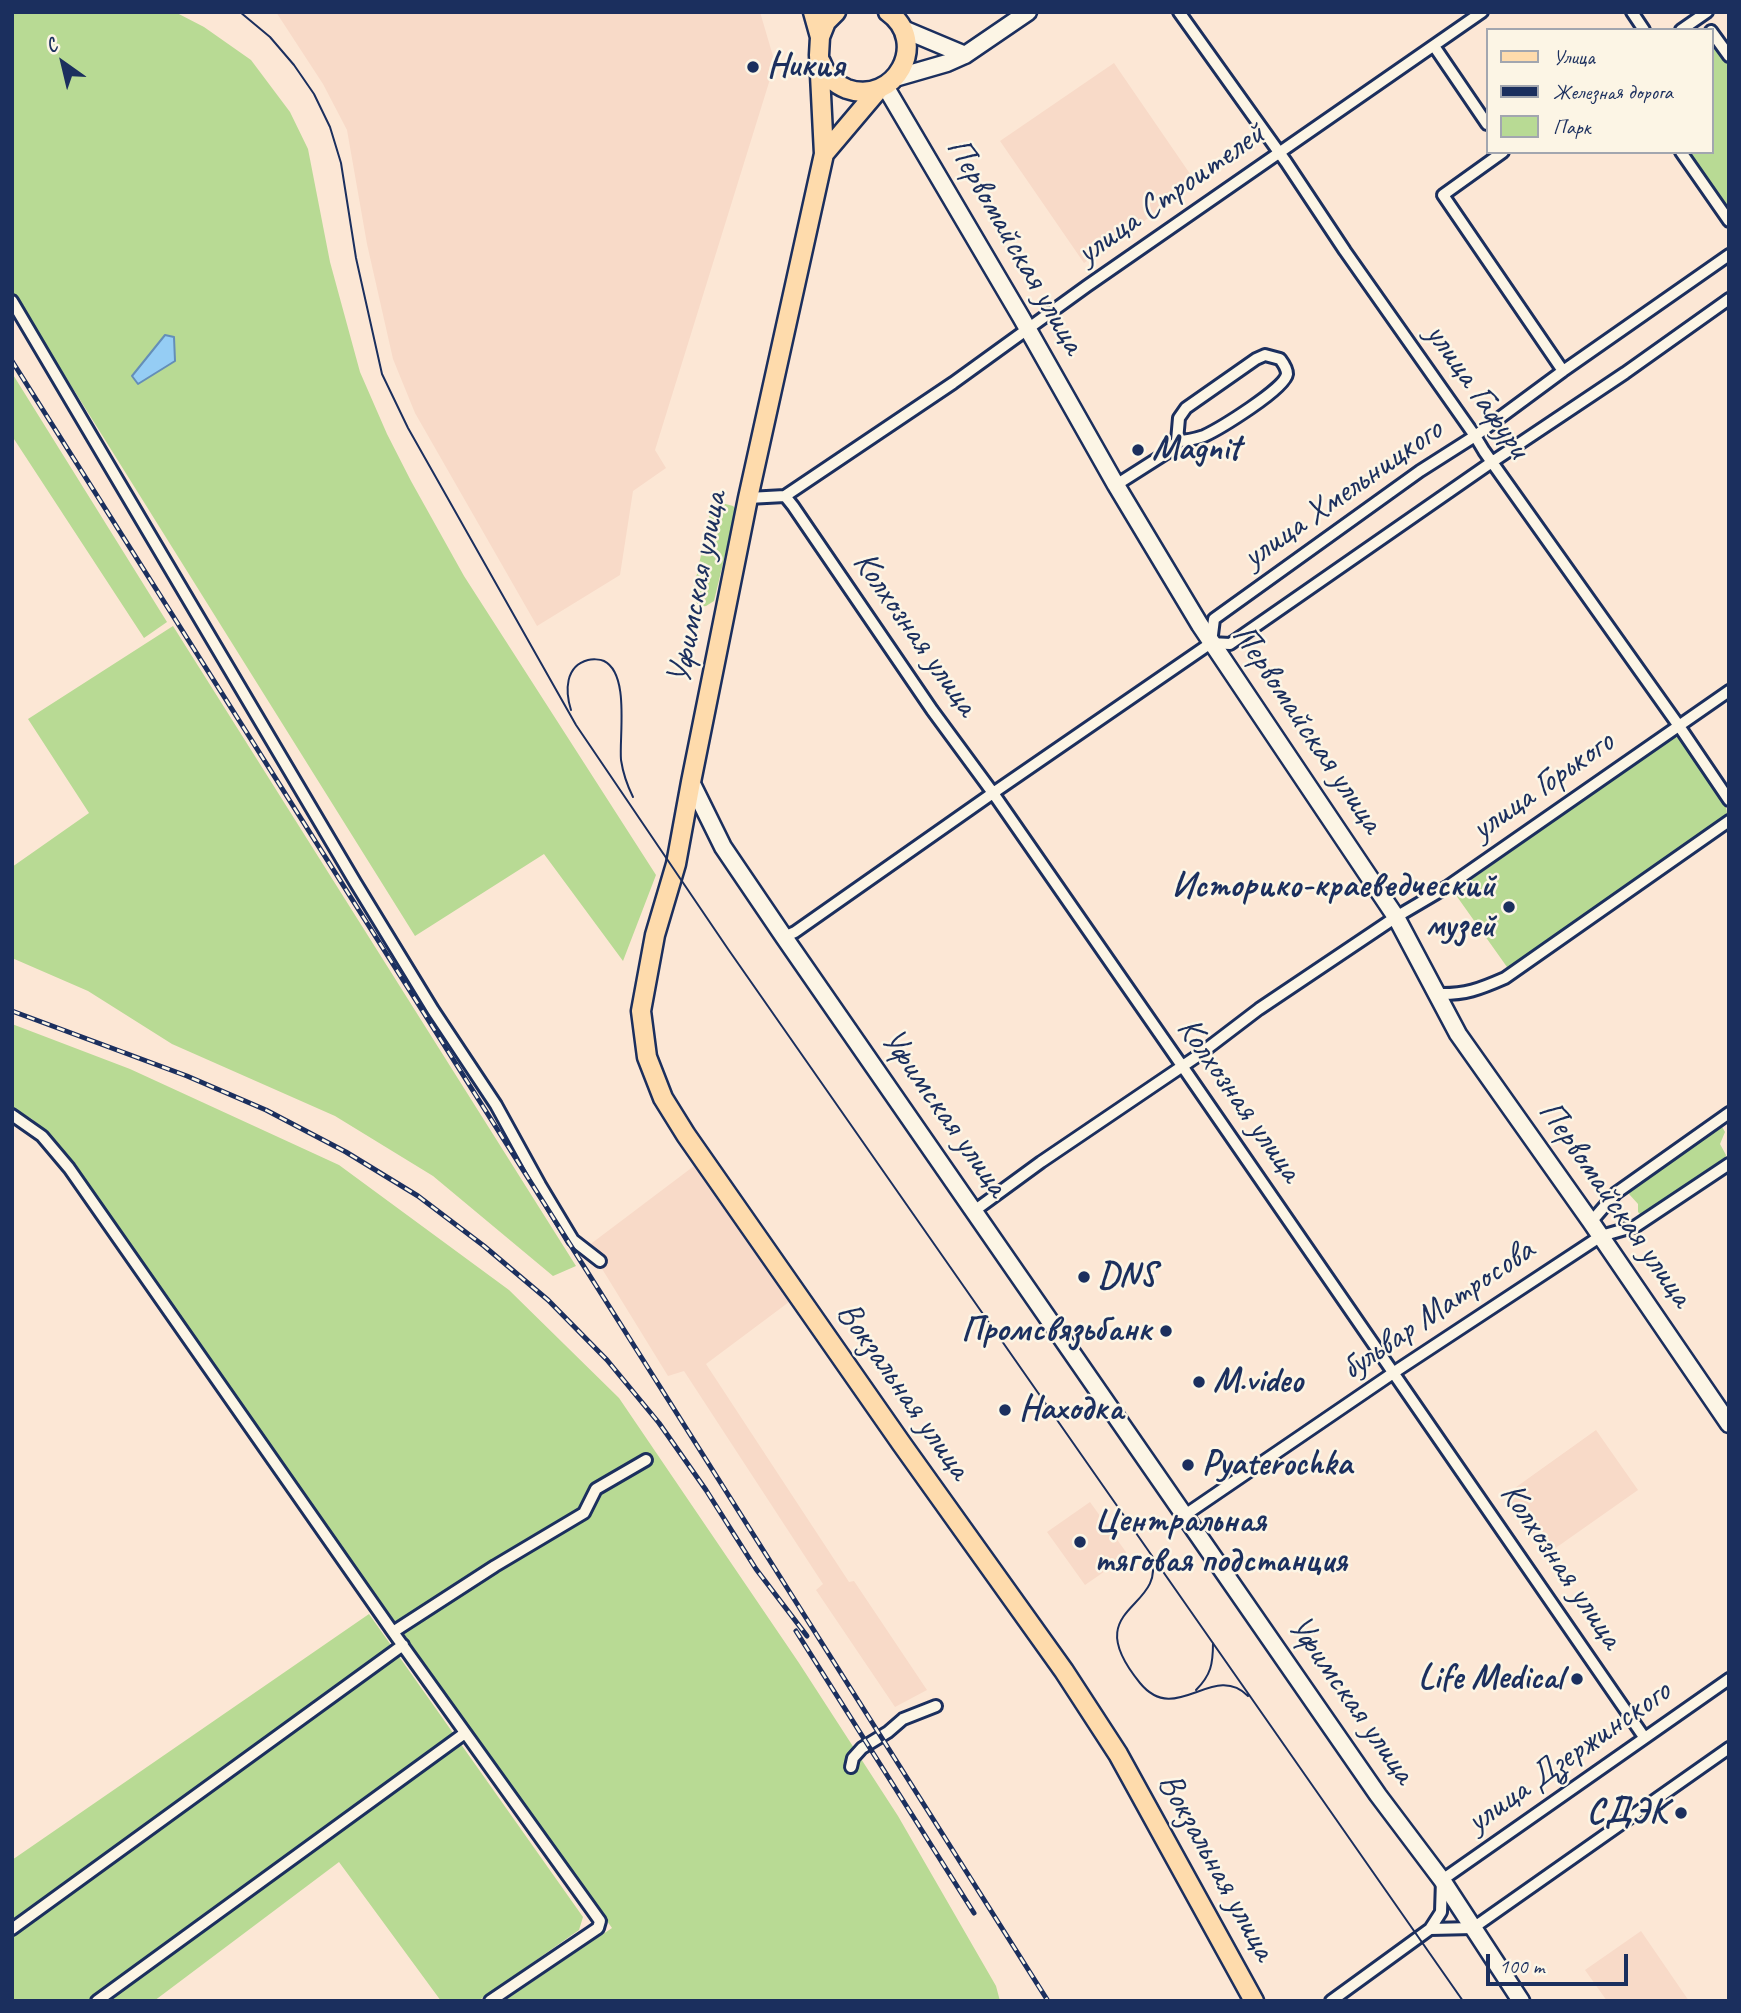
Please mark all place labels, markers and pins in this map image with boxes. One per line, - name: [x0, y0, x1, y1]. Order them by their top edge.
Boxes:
- place label: Никия: [767, 46, 845, 88]
- marker: Никия: [745, 59, 761, 75]
- place label: Magnit: [1152, 429, 1240, 471]
- marker: Magnit: [1130, 442, 1146, 458]
- place label: Историко-краеведческий музей: [1172, 866, 1495, 948]
- marker: Историко-краеведческий музей: [1501, 899, 1517, 915]
- place label: DNS: [1098, 1256, 1156, 1298]
- marker: DNS: [1076, 1269, 1092, 1285]
- place label: Промсвязьбанк: [961, 1310, 1152, 1352]
- marker: Промсвязьбанк: [1158, 1323, 1174, 1339]
- place label: M.video: [1213, 1361, 1303, 1403]
- marker: M.video: [1191, 1374, 1207, 1390]
- place label: Находка: [1019, 1389, 1123, 1431]
- marker: Находка: [997, 1402, 1013, 1418]
- place label: Pyaterochka: [1202, 1444, 1352, 1486]
- marker: Pyaterochka: [1180, 1457, 1196, 1473]
- place label: Центральная тяговая подстанция: [1094, 1501, 1347, 1583]
- marker: Центральная тяговая подстанция: [1072, 1534, 1088, 1550]
- place label: Life Medical: [1418, 1658, 1563, 1700]
- marker: Life Medical: [1569, 1671, 1585, 1687]
- place label: СДЭК: [1587, 1792, 1667, 1834]
- marker: СДЭК: [1673, 1805, 1689, 1821]

